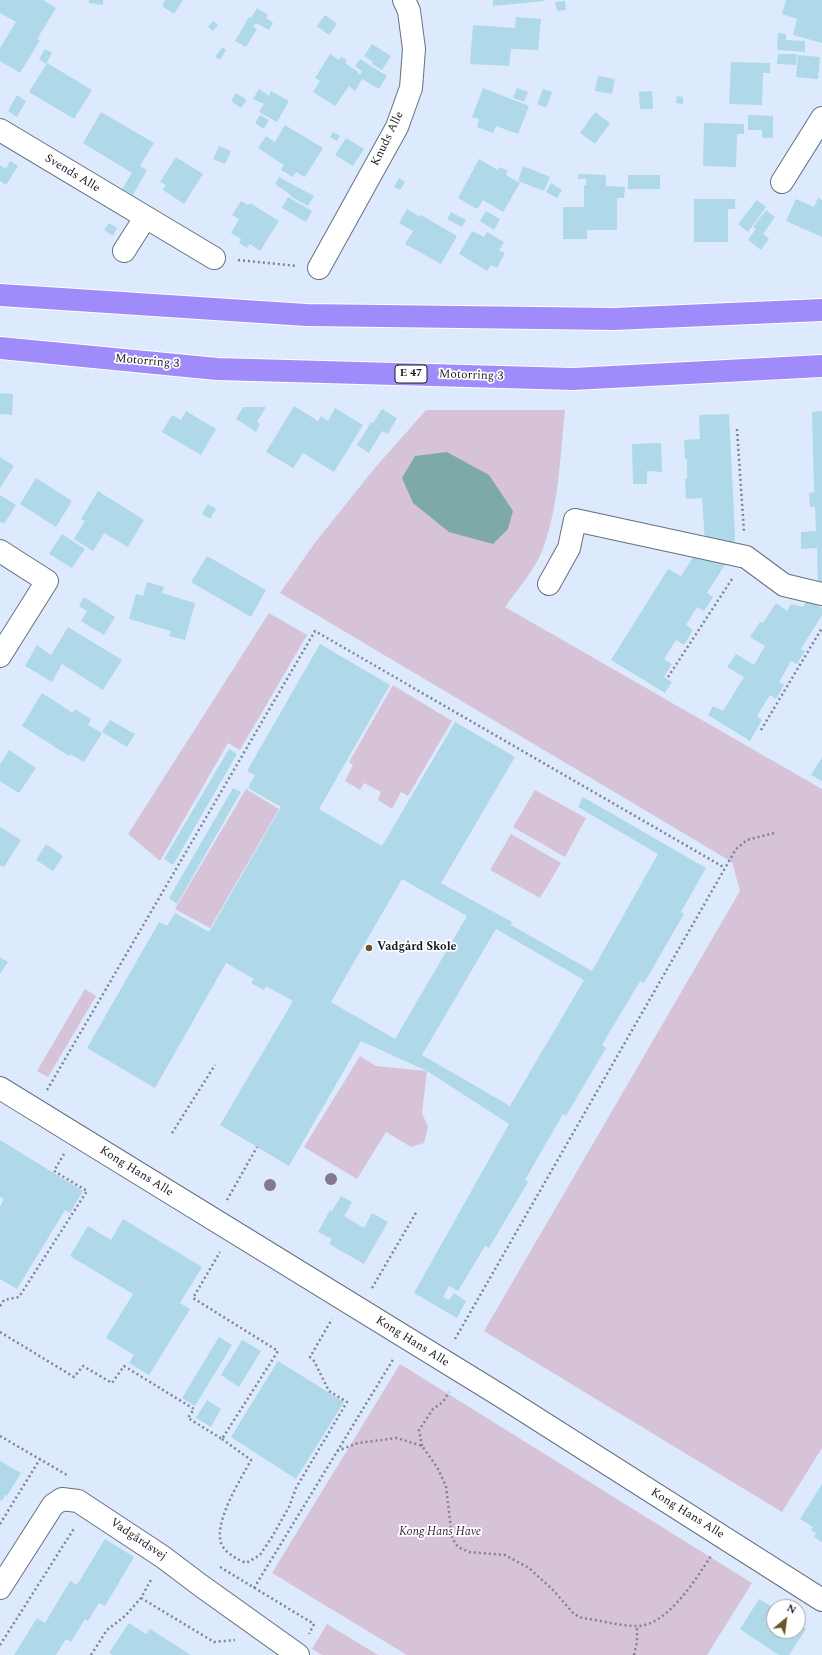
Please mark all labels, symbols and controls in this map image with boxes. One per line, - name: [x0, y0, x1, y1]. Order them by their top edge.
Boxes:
- street label: Knuds Alle: [369, 109, 407, 169]
- street label: Svends Alle: [42, 152, 102, 196]
- street label: Motorring 3: [114, 352, 180, 372]
- road number: E 47: [395, 365, 427, 383]
- street label: Motorring 3: [439, 368, 503, 384]
- place label: Vadgård Skole: [377, 941, 457, 955]
- marker: Vadgård Skole: [364, 943, 374, 953]
- street label: Kong Hans Alle: [97, 1144, 175, 1200]
- street label: Kong Hans Alle: [373, 1314, 451, 1370]
- street label: Kong Hans Alle: [648, 1486, 726, 1542]
- street label: Vadgårdsvej: [107, 1516, 169, 1564]
- park label: Kong Hans Have: [399, 1526, 481, 1540]
- north arrow: [766, 1599, 806, 1639]
- text: N: [784, 1599, 800, 1619]

